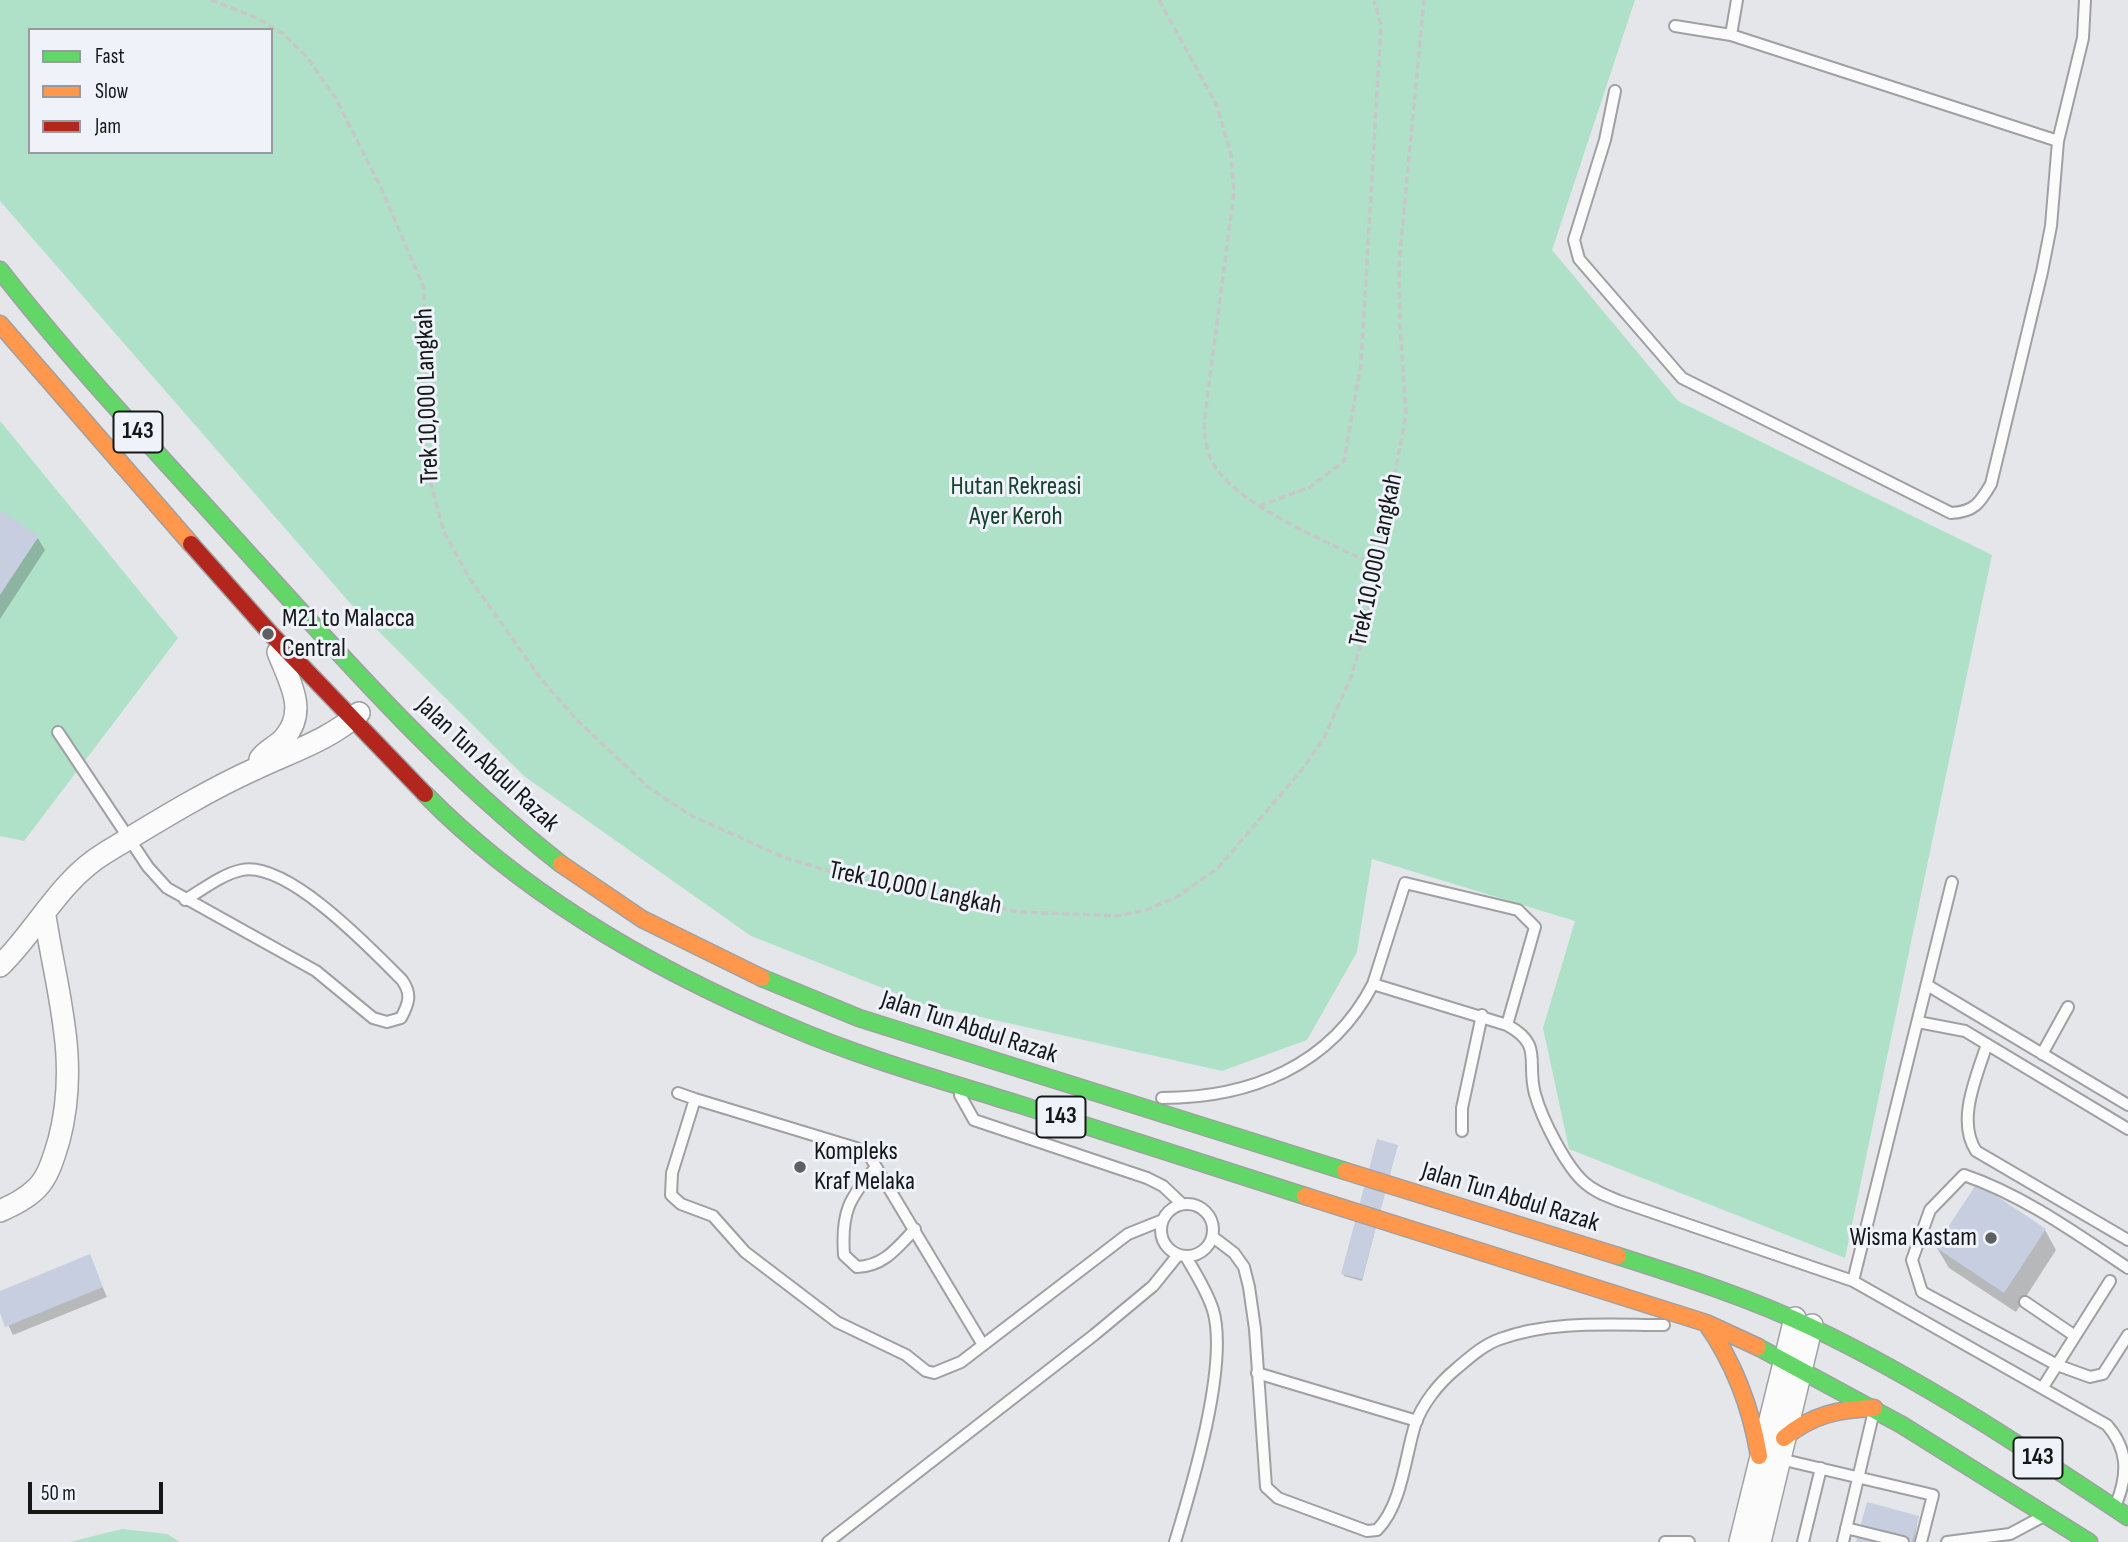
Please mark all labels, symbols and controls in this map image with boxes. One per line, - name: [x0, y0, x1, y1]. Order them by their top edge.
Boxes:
- legend: [28, 28, 273, 154]
- text: Fast: [95, 44, 125, 69]
- text: Slow: [95, 79, 128, 104]
- text: Jam: [95, 114, 121, 139]
- street label: Trek 10,000 Langkah: [409, 308, 447, 484]
- road number: 143: [114, 412, 162, 452]
- park label: Hutan Rekreasi Ayer Keroh: [951, 471, 1081, 532]
- street label: Trek 10,000 Langkah: [1343, 471, 1411, 649]
- place label: M21 to Malacca Central: [282, 603, 415, 664]
- marker: M21 to Malacca Central: [260, 626, 276, 642]
- street label: Jalan Tun Abdul Razak: [409, 691, 565, 839]
- street label: Trek 10,000 Langkah: [826, 855, 1004, 923]
- street label: Jalan Tun Abdul Razak: [877, 985, 1061, 1071]
- road number: 143: [1036, 1097, 1086, 1138]
- place label: Kompleks Kraf Melaka: [814, 1136, 915, 1198]
- street label: Jalan Tun Abdul Razak: [1417, 1156, 1603, 1240]
- marker: Kompleks Kraf Melaka: [792, 1159, 808, 1175]
- place label: Wisma Kastam: [1850, 1222, 1977, 1254]
- marker: Wisma Kastam: [1983, 1230, 1999, 1246]
- road number: 143: [2014, 1438, 2062, 1478]
- scale bar: [32, 1468, 166, 1512]
- text: 50 m: [41, 1481, 76, 1506]

